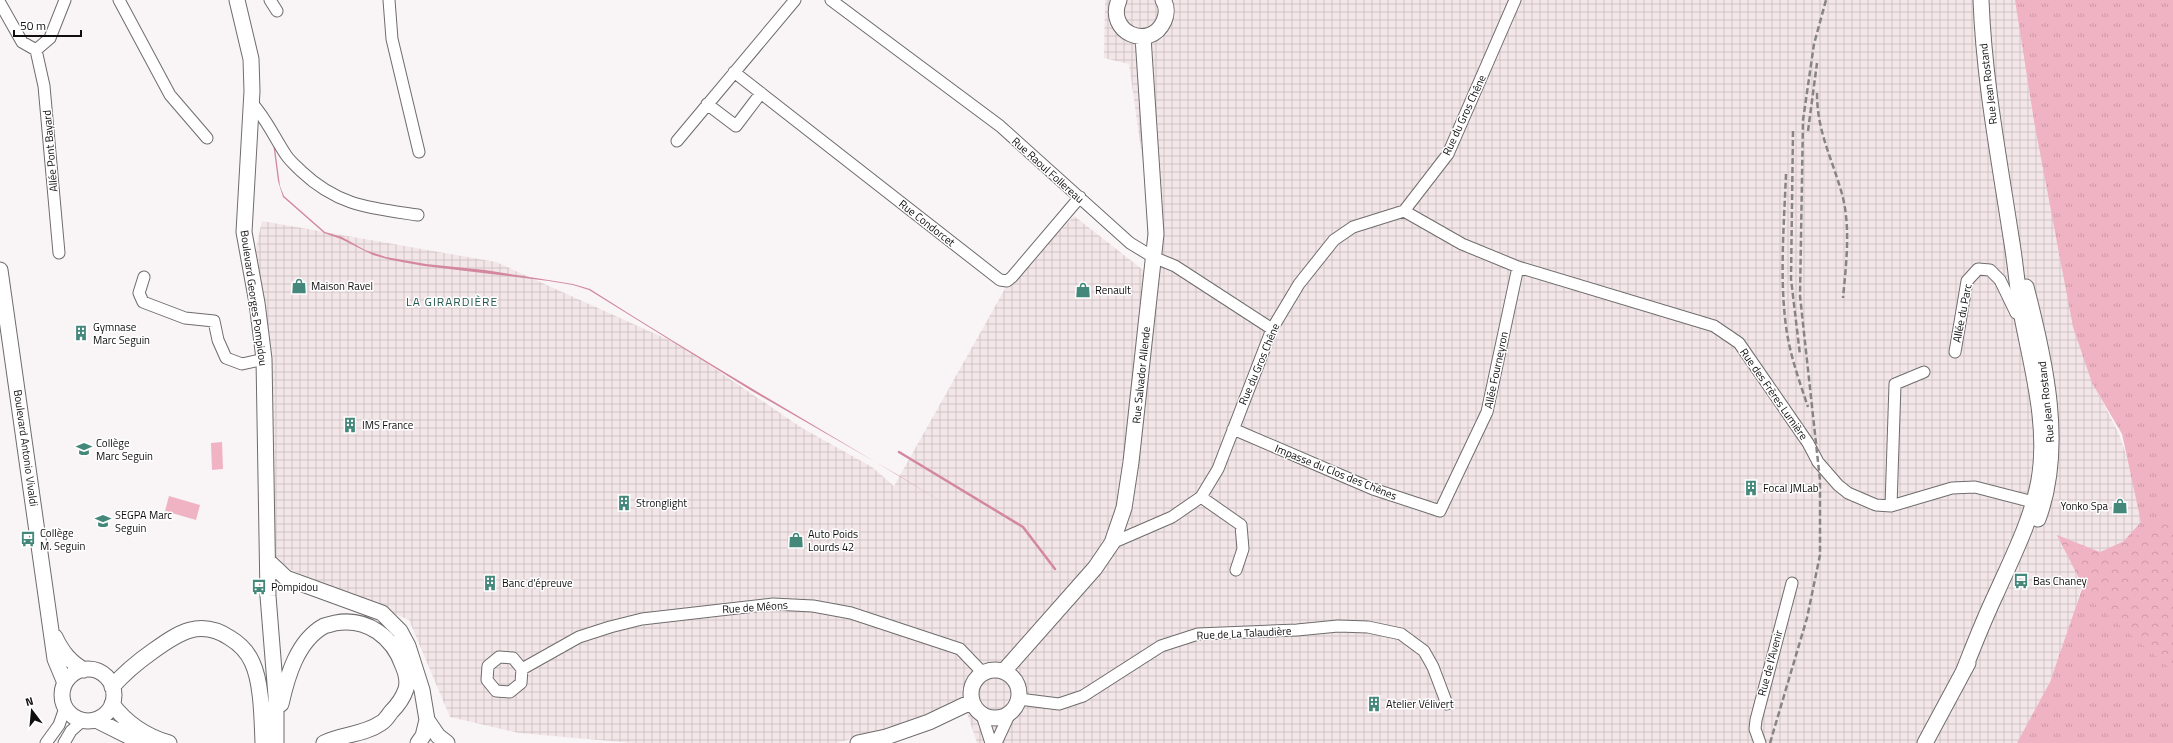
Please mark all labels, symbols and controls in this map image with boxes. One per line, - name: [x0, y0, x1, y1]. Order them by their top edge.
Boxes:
- scale bar: [14, 12, 81, 38]
- text: 50 m: [20, 16, 46, 35]
- street label: Rue Jean Rostand: [1975, 42, 2001, 126]
- street label: Rue du Gros Chêne: [1438, 72, 1490, 158]
- street label: Allée Pont Bayard: [38, 109, 62, 193]
- street label: Rue Raoul Follereau: [1008, 133, 1088, 207]
- street label: Rue Condorcet: [895, 196, 959, 250]
- street label: Boulevard Georges Pompidou: [237, 229, 271, 367]
- shop icon: Maison Ravel: [290, 277, 308, 295]
- place label: Maison Ravel: [311, 278, 373, 294]
- shop icon: Renault: [1074, 281, 1092, 299]
- place label: Renault: [1095, 282, 1131, 298]
- street label: Allée du Parc: [1948, 282, 1976, 344]
- district label: LA GIRARDIÈRE: [406, 292, 498, 311]
- place label: Gymnase Marc Seguin: [93, 319, 150, 348]
- street label: Rue du Gros Chêne: [1235, 320, 1284, 407]
- building icon: Gymnase Marc Seguin: [72, 324, 90, 342]
- street label: Rue Salvador Allende: [1128, 325, 1154, 424]
- street label: Allée Fourneyron: [1480, 330, 1512, 410]
- street label: Rue des Frères Lumière: [1736, 345, 1812, 443]
- street label: Rue Jean Rostand: [2034, 360, 2058, 444]
- street label: Boulevard Antonio Vivaldi: [10, 388, 42, 508]
- building icon: IMS France: [341, 416, 359, 434]
- place label: IMS France: [362, 417, 414, 433]
- place label: Collège Marc Seguin: [96, 435, 153, 464]
- school or university icon: Collège Marc Seguin: [75, 440, 93, 458]
- street label: Impasse du Clos des Chênes: [1273, 440, 1399, 504]
- building icon: Focal JMLab: [1742, 479, 1760, 497]
- place label: Focal JMLab: [1763, 480, 1819, 496]
- building icon: Stronglight: [615, 494, 633, 512]
- place label: Stronglight: [636, 495, 687, 511]
- shop icon: Yonko Spa: [2111, 497, 2129, 515]
- place label: Yonko Spa: [2061, 498, 2108, 514]
- place label: SEGPA Marc Seguin: [115, 507, 172, 536]
- school or university icon: SEGPA Marc Seguin: [94, 512, 112, 530]
- place label: Collège M. Seguin: [40, 525, 85, 554]
- place label: Auto Poids Lourds 42: [808, 526, 858, 555]
- bus stop icon: Collège M. Seguin: [19, 530, 37, 548]
- shop icon: Auto Poids Lourds 42: [787, 531, 805, 549]
- bus stop icon: Bas Chaney: [2012, 572, 2030, 590]
- place label: Bas Chaney: [2033, 573, 2088, 589]
- building icon: Banc d'épreuve: [481, 574, 499, 592]
- place label: Banc d'épreuve: [502, 575, 573, 591]
- bus stop icon: Pompidou: [250, 578, 268, 596]
- place label: Pompidou: [271, 579, 318, 595]
- street label: Rue de Méons: [722, 597, 788, 617]
- street label: Rue de La Talaudière: [1196, 623, 1292, 643]
- street label: Rue de l'Avenir: [1753, 628, 1787, 698]
- north arrow: [12, 691, 52, 731]
- text: N: [23, 693, 35, 710]
- building icon: Atelier Vélivert: [1365, 695, 1383, 713]
- place label: Atelier Vélivert: [1386, 696, 1454, 712]

